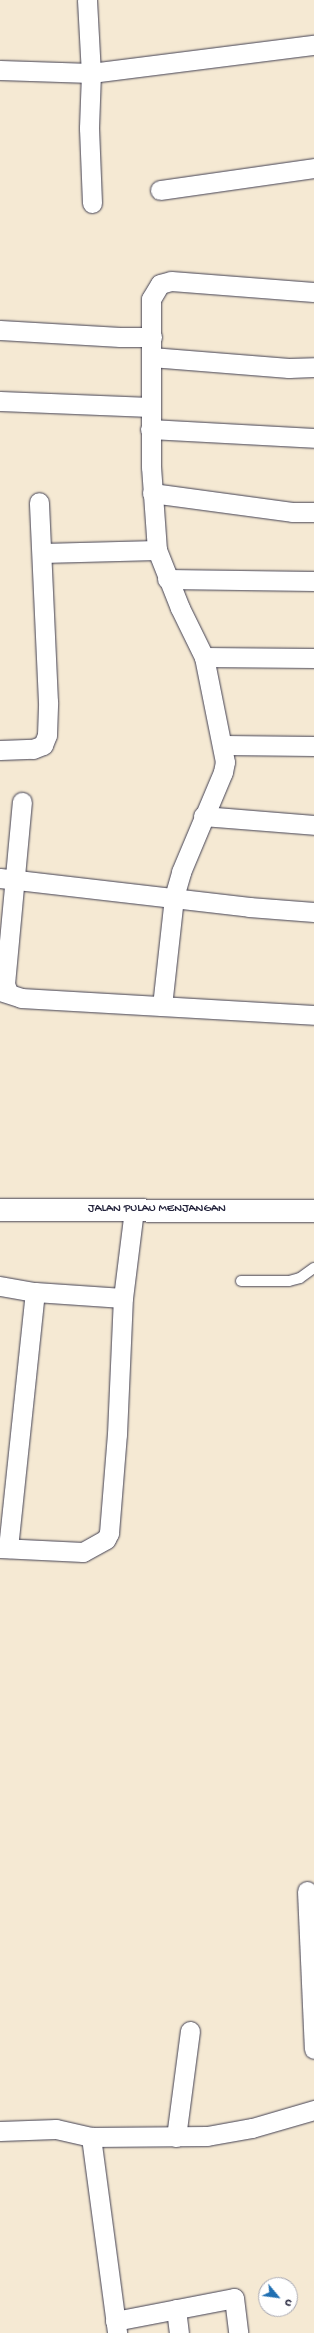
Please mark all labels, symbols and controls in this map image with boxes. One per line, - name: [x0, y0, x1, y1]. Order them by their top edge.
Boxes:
- street label: JALAN PULAU MENJANGAN: [88, 1203, 226, 1217]
- north arrow: [258, 2277, 298, 2317]
- text: U: [281, 2297, 294, 2308]

